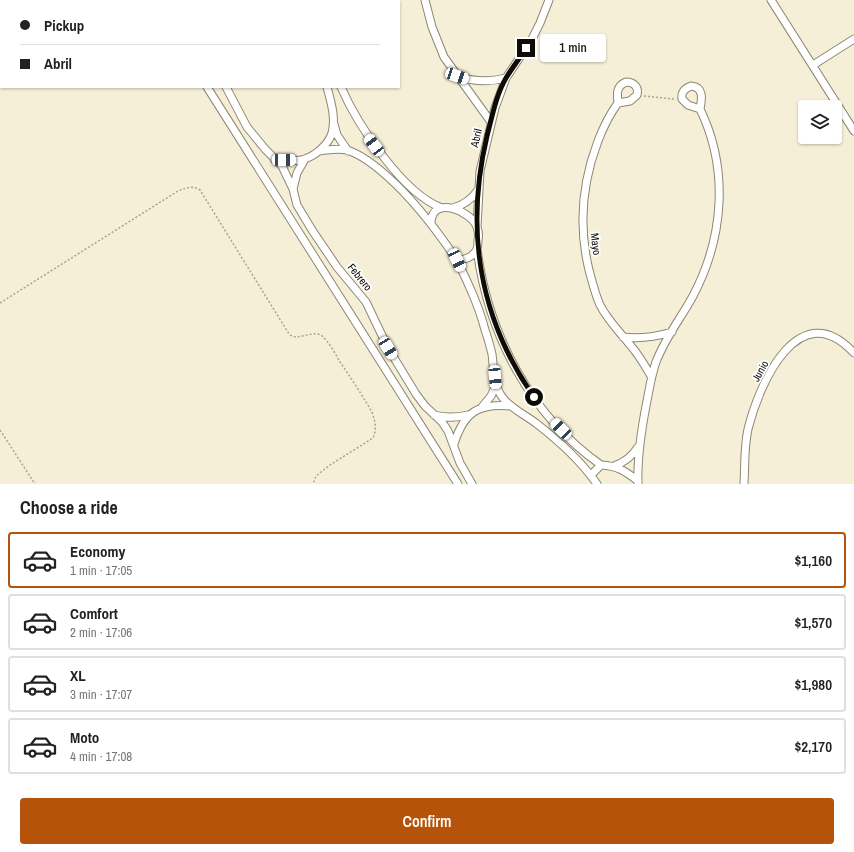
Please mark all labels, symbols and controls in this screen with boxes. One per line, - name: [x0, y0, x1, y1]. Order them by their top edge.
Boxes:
- text: Pickup: [44, 15, 84, 36]
- callout: 1 min: [540, 34, 606, 62]
- route end: [517, 39, 535, 57]
- text: 1 min: [559, 39, 587, 56]
- text: Abril: [44, 53, 72, 74]
- car: [444, 66, 470, 86]
- map controls: [798, 100, 842, 144]
- button: layers: [798, 100, 842, 144]
- street label: Abril: [467, 127, 485, 150]
- car: [362, 132, 386, 158]
- car: [272, 154, 296, 166]
- street label: Mayo: [588, 232, 604, 256]
- car: [446, 247, 468, 273]
- street label: Febrero: [345, 260, 375, 294]
- car: [377, 335, 399, 361]
- street label: Junio: [749, 358, 771, 384]
- car: [488, 365, 502, 389]
- route start: [525, 388, 543, 406]
- car: [548, 416, 574, 442]
- text: Choose a ride: [20, 495, 118, 520]
- text: Economy: [70, 541, 125, 562]
- icon: car: [22, 542, 58, 578]
- text: $1,160: [794, 550, 832, 571]
- text: 1 min · 17:05: [70, 562, 132, 579]
- text: Comfort: [70, 603, 118, 624]
- icon: car: [22, 604, 58, 640]
- text: $1,570: [794, 612, 832, 633]
- text: 2 min · 17:06: [70, 624, 132, 641]
- text: XL: [70, 665, 86, 686]
- icon: car: [22, 666, 58, 702]
- text: $1,980: [794, 674, 832, 695]
- text: 3 min · 17:07: [70, 686, 132, 703]
- text: Moto: [70, 727, 99, 748]
- icon: car: [22, 728, 58, 764]
- text: $2,170: [794, 736, 832, 757]
- text: 4 min · 17:08: [70, 748, 132, 765]
- button: Confirm: [20, 798, 834, 844]

